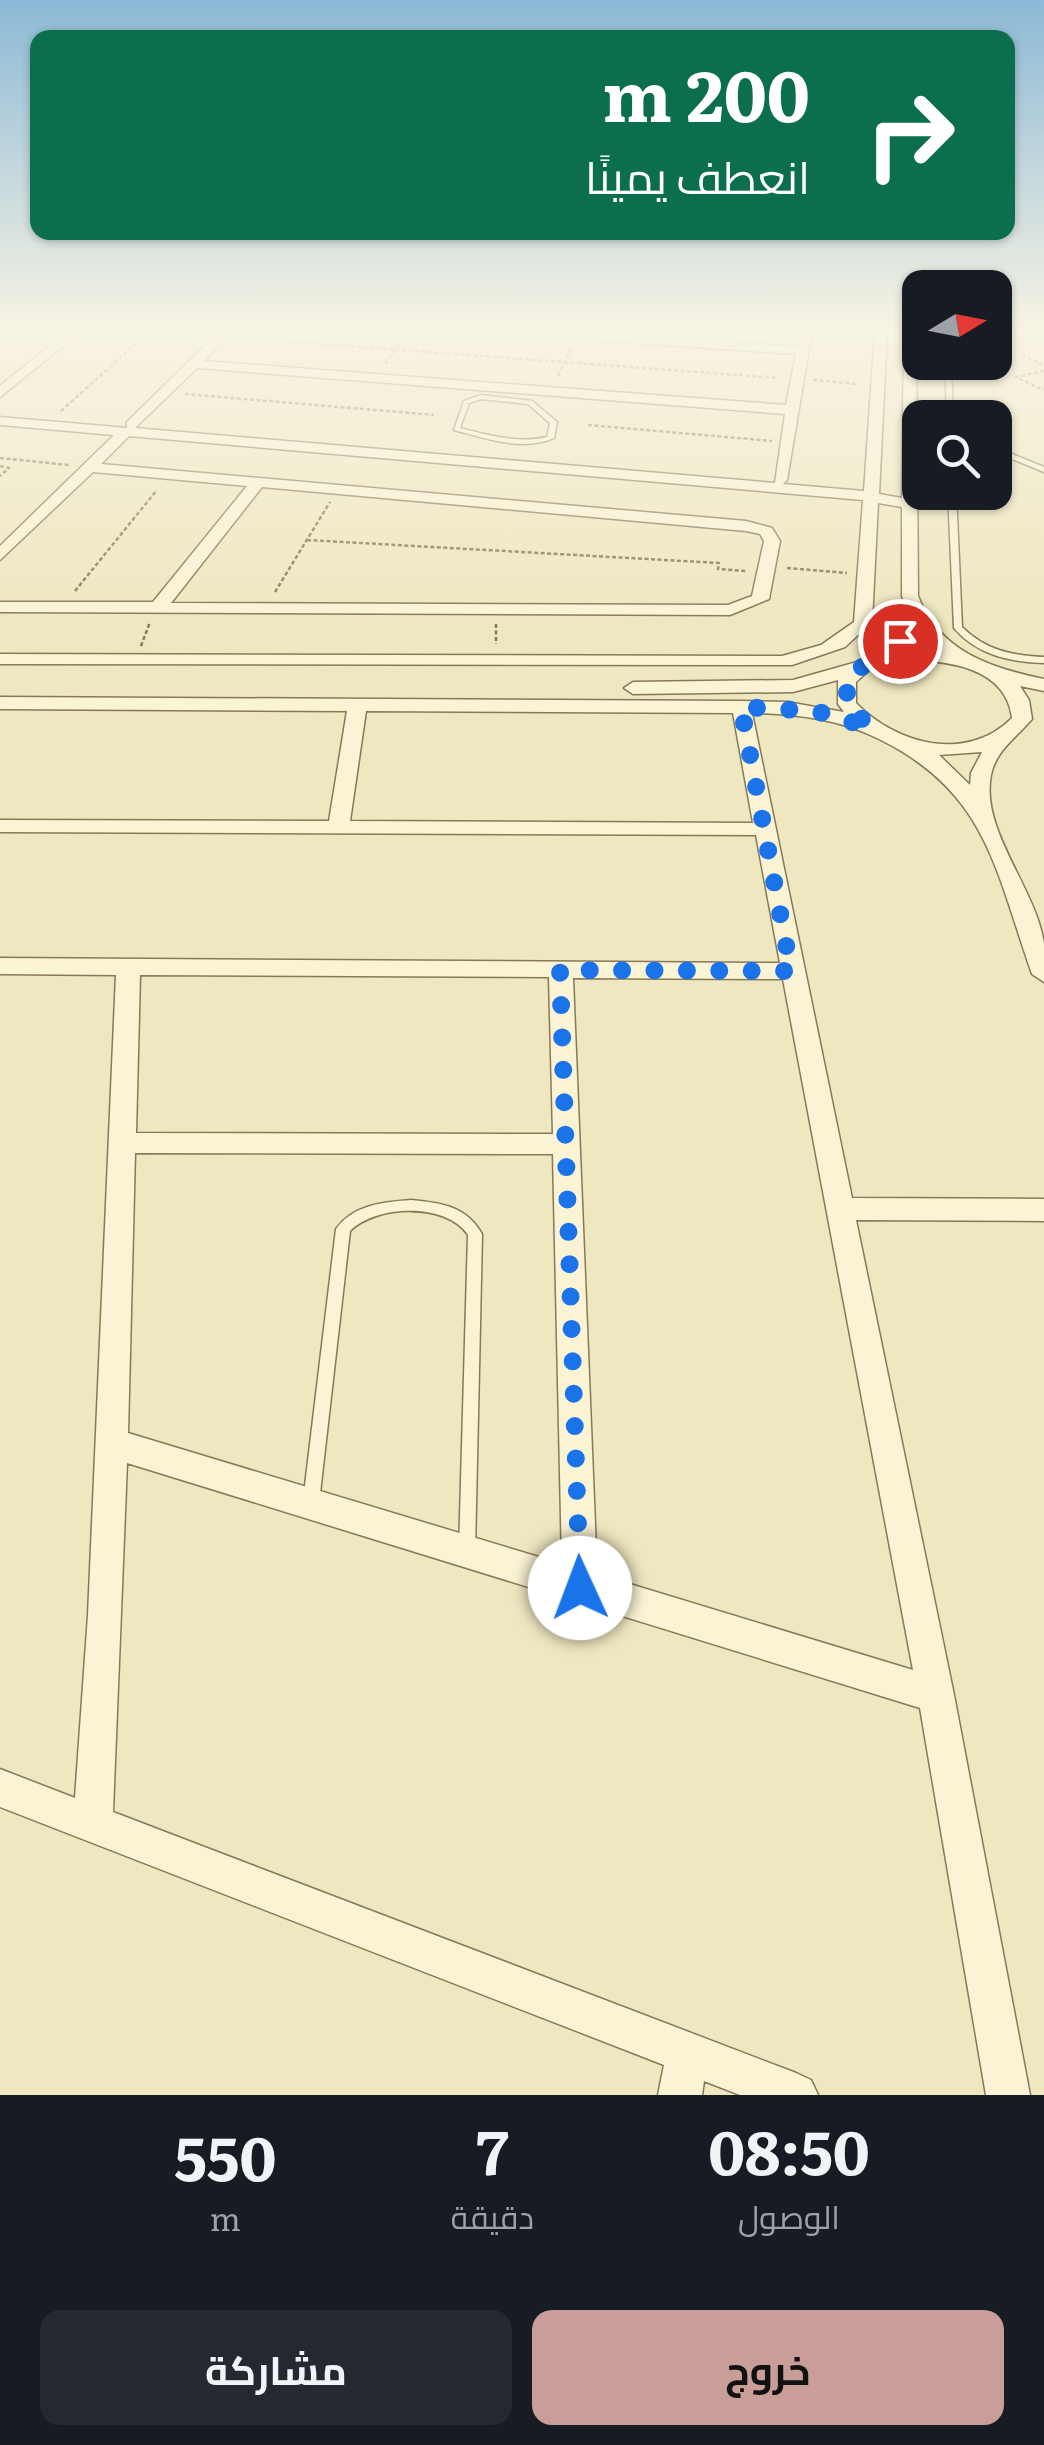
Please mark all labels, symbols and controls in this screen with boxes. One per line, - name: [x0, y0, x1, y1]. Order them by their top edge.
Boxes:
- text: 200 m: [602, 40, 810, 144]
- icon: right: [845, 70, 975, 200]
- text: انعطف يمينًا: [585, 141, 810, 208]
- north arrow: [902, 270, 1012, 380]
- map controls: [902, 270, 1012, 510]
- button: search: [902, 400, 1012, 510]
- pin: [858, 599, 943, 684]
- icon: arrive: [873, 614, 928, 669]
- position arrow: [528, 1536, 632, 1640]
- text: 7: [476, 2104, 509, 2193]
- text: 08:50: [708, 2104, 870, 2193]
- text: 550: [174, 2110, 276, 2199]
- text: دقيقة: [451, 2191, 534, 2239]
- text: الوصول: [738, 2191, 840, 2239]
- text: m: [210, 2193, 241, 2241]
- button: مشاركة: [40, 2310, 512, 2425]
- button: خروج: [532, 2310, 1004, 2425]

